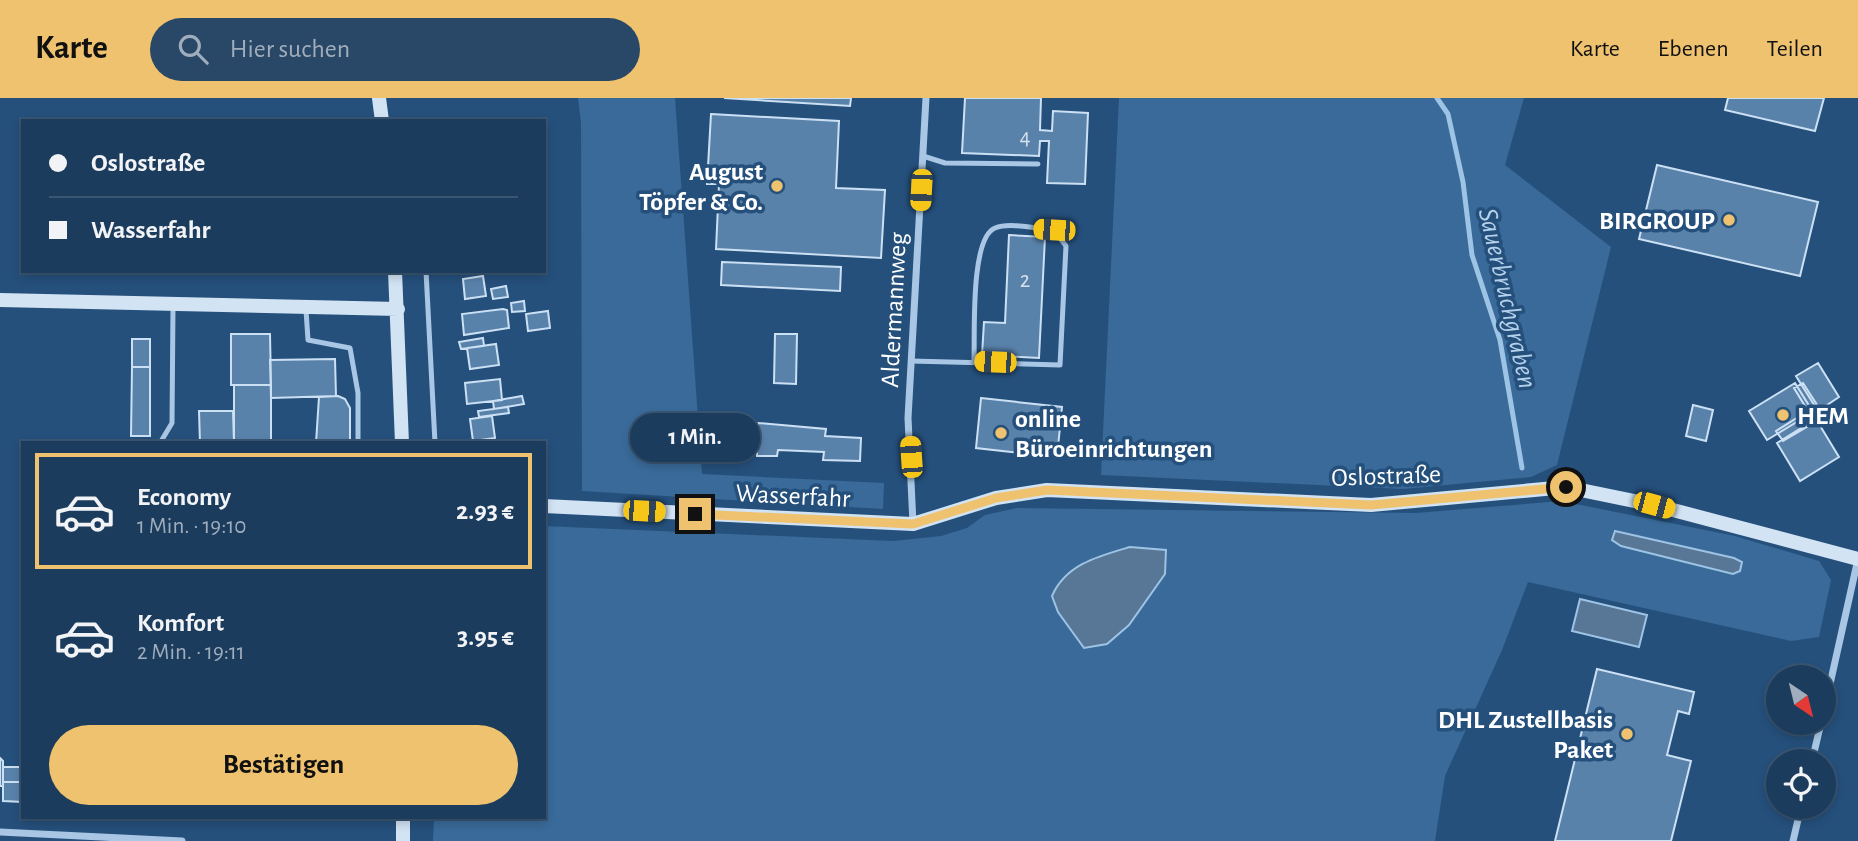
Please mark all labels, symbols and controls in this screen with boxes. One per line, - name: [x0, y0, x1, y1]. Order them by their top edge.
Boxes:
- search box: [150, 18, 640, 81]
- icon: search: [174, 30, 212, 68]
- text: Karte: [35, 32, 108, 65]
- text: Hier suchen: [230, 36, 350, 62]
- text: Karte: [1570, 37, 1620, 61]
- text: Ebenen: [1658, 37, 1729, 61]
- text: Teilen: [1767, 37, 1823, 61]
- house number: 4: [1019, 126, 1031, 149]
- text: Oslostraße: [91, 150, 205, 176]
- place label: August Töpfer & Co.: [639, 159, 763, 215]
- car: [910, 168, 933, 212]
- marker: August Töpfer & Co.: [769, 178, 785, 194]
- water label: Sauerbruchgraben: [1473, 206, 1541, 391]
- place label: BIRGROUP: [1599, 208, 1715, 234]
- marker: BIRGROUP: [1721, 212, 1737, 228]
- text: Wasserfahr: [91, 217, 210, 243]
- car: [1033, 218, 1076, 242]
- street label: Aldermannweg: [877, 231, 911, 388]
- house number: 2: [1020, 269, 1030, 292]
- car: [974, 351, 1017, 373]
- place label: HEM: [1797, 403, 1849, 429]
- place label: online Büroeinrichtungen: [1015, 406, 1213, 462]
- marker: HEM: [1775, 407, 1791, 423]
- callout: 1 Min.: [630, 412, 760, 462]
- marker: online Büroeinrichtungen: [993, 425, 1009, 441]
- text: 1 Min.: [668, 426, 722, 449]
- car: [900, 435, 923, 479]
- street label: Oslostraße: [1331, 461, 1441, 491]
- route start: [1550, 471, 1582, 503]
- icon: car: [53, 480, 116, 543]
- street label: Wasserfahr: [735, 480, 852, 512]
- text: Economy: [137, 484, 231, 510]
- car: [1631, 489, 1678, 521]
- text: 2.93 €: [456, 498, 514, 524]
- route end: [679, 498, 711, 530]
- car: [623, 499, 666, 523]
- text: 1 Min. · 19:10: [137, 515, 246, 538]
- icon: car: [53, 606, 116, 669]
- text: Komfort: [137, 610, 224, 636]
- text: 3.95 €: [457, 624, 514, 650]
- text: 2 Min. · 19:11: [137, 641, 245, 664]
- north arrow: [1766, 665, 1836, 735]
- map controls: [1766, 665, 1836, 819]
- place label: DHL Zustellbasis Paket: [1438, 707, 1613, 763]
- button: Bestätigen: [49, 725, 518, 805]
- marker: DHL Zustellbasis Paket: [1619, 726, 1635, 742]
- button: locate: [1766, 749, 1836, 819]

